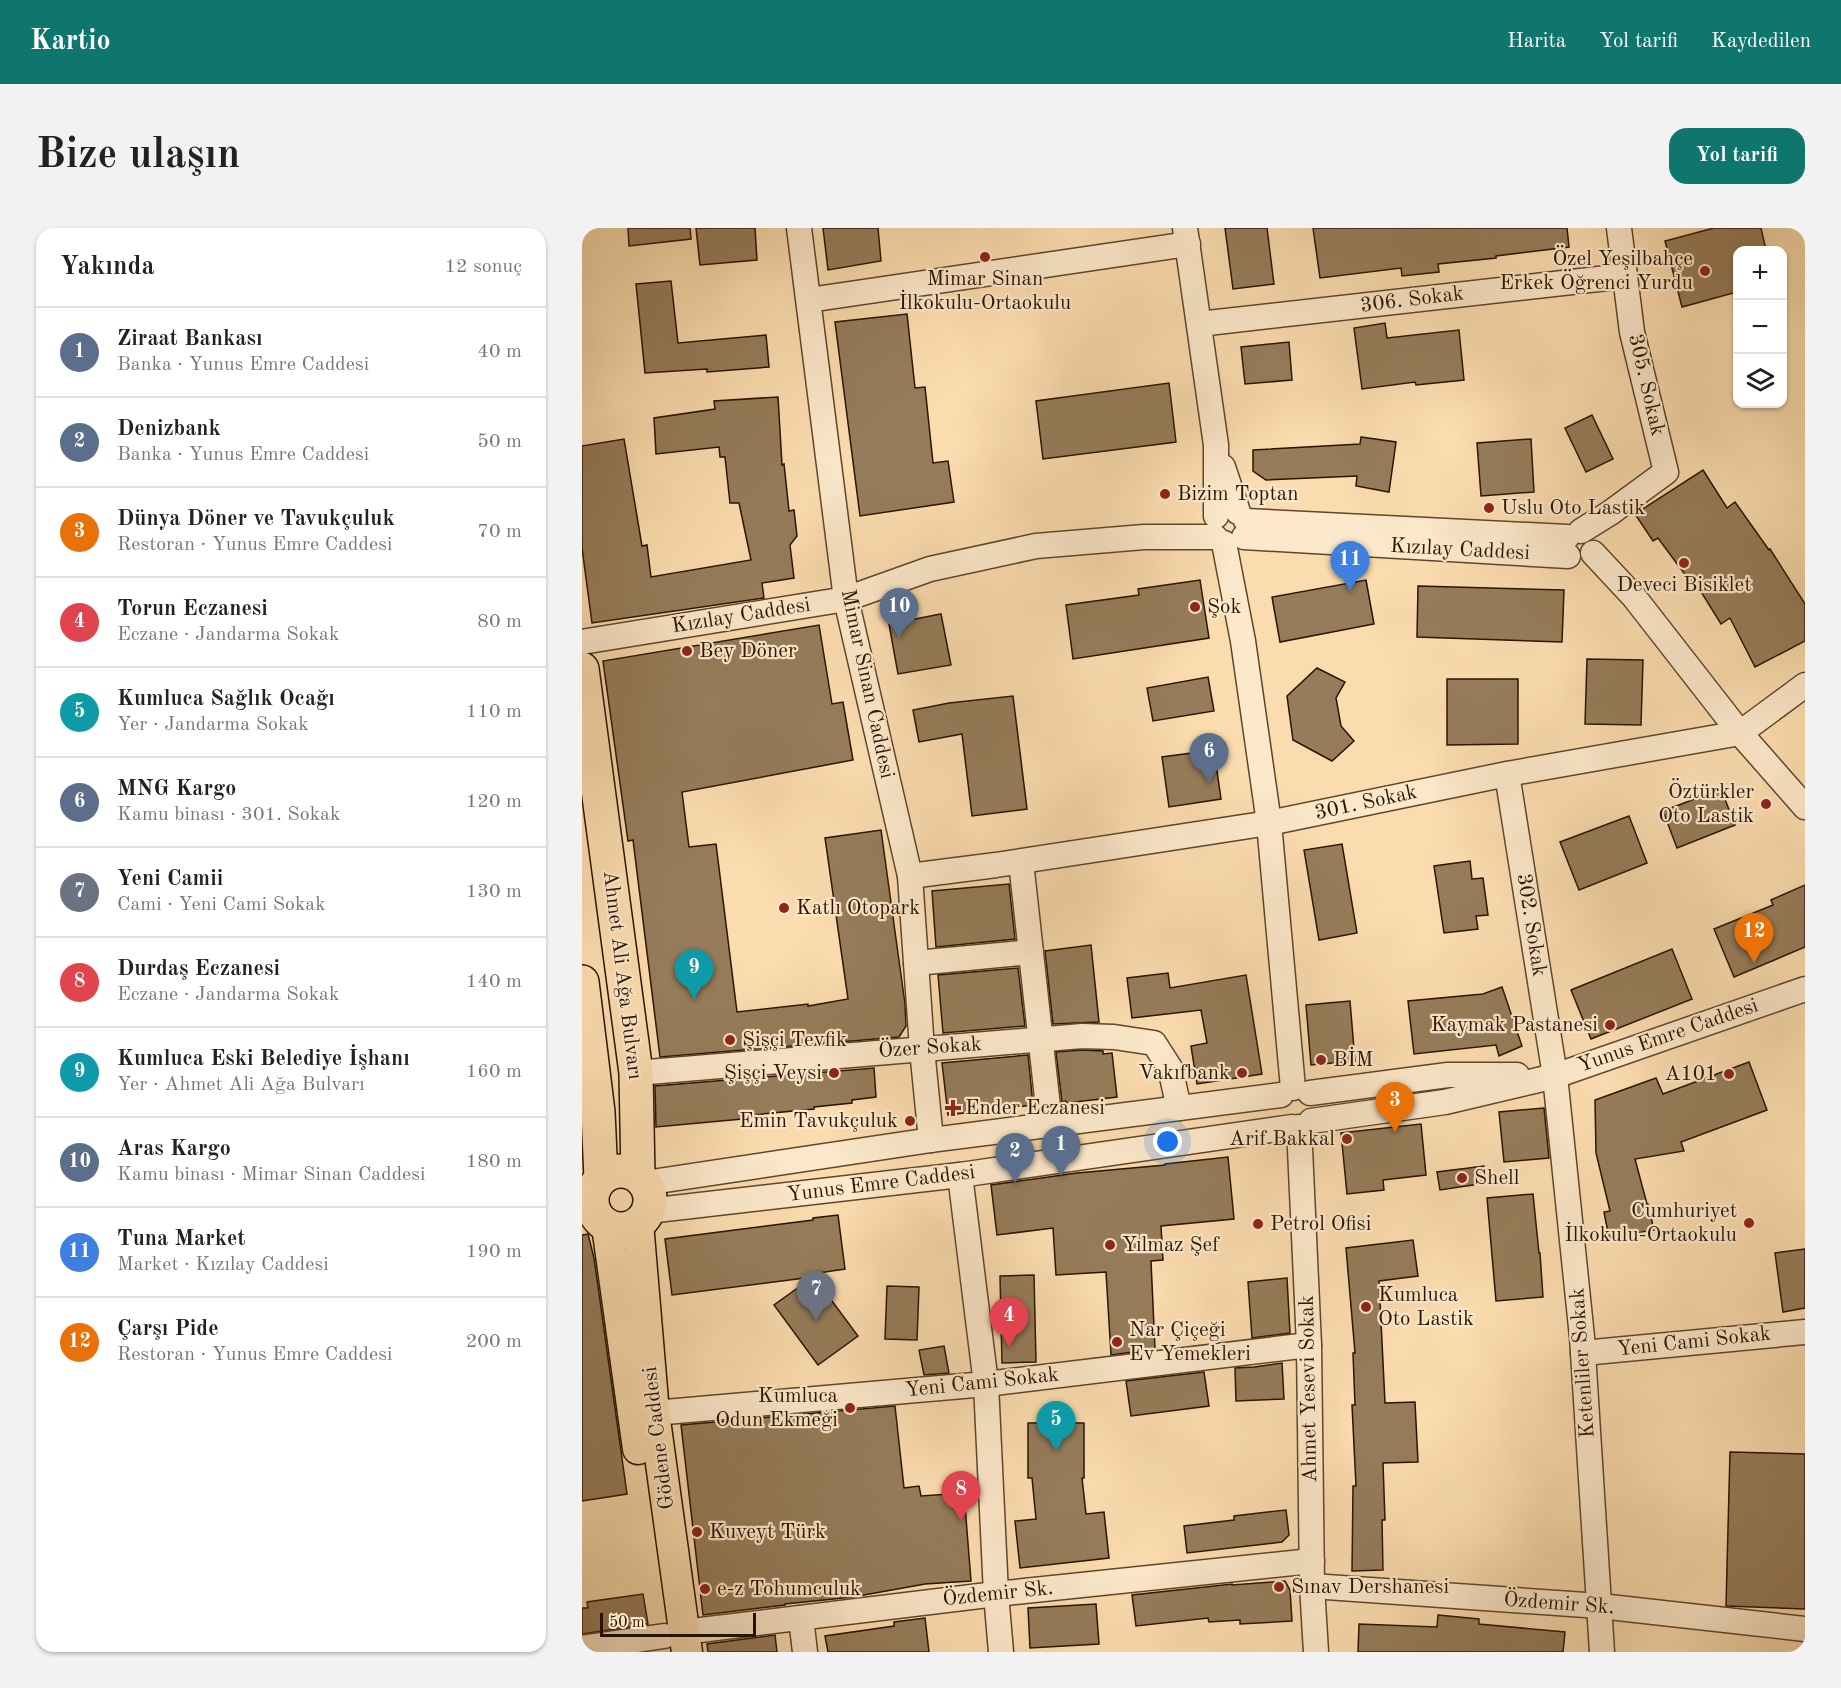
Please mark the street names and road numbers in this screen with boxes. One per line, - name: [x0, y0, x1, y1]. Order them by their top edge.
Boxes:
- street label: 306. Sokak: [1359, 283, 1465, 317]
- street label: 305. Sokak: [1624, 332, 1668, 438]
- street label: Kızılay Caddesi: [1390, 536, 1530, 564]
- street label: Mimar Sinan Caddesi: [837, 587, 897, 781]
- street label: Kızılay Caddesi: [670, 595, 812, 637]
- street label: 301. Sokak: [1313, 782, 1419, 824]
- street label: Ahmet Ali Ağa Bulvarı: [599, 869, 645, 1081]
- street label: 302. Sokak: [1512, 872, 1550, 978]
- street label: Yunus Emre Caddesi: [1575, 995, 1761, 1077]
- street label: Özer Sokak: [877, 1030, 983, 1062]
- street label: Yunus Emre Caddesi: [786, 1162, 976, 1206]
- street label: Ketenliler Sokak: [1567, 1287, 1599, 1439]
- street label: Ahmet Yesevi Sokak: [1297, 1295, 1321, 1483]
- street label: Yeni Cami Sokak: [1616, 1323, 1772, 1361]
- street label: Yeni Cami Sokak: [904, 1364, 1060, 1402]
- street label: Gödene Caddesi: [640, 1365, 678, 1511]
- street label: Özdemir Sk.: [941, 1574, 1054, 1610]
- street label: Özdemir Sk.: [1503, 1586, 1615, 1618]

